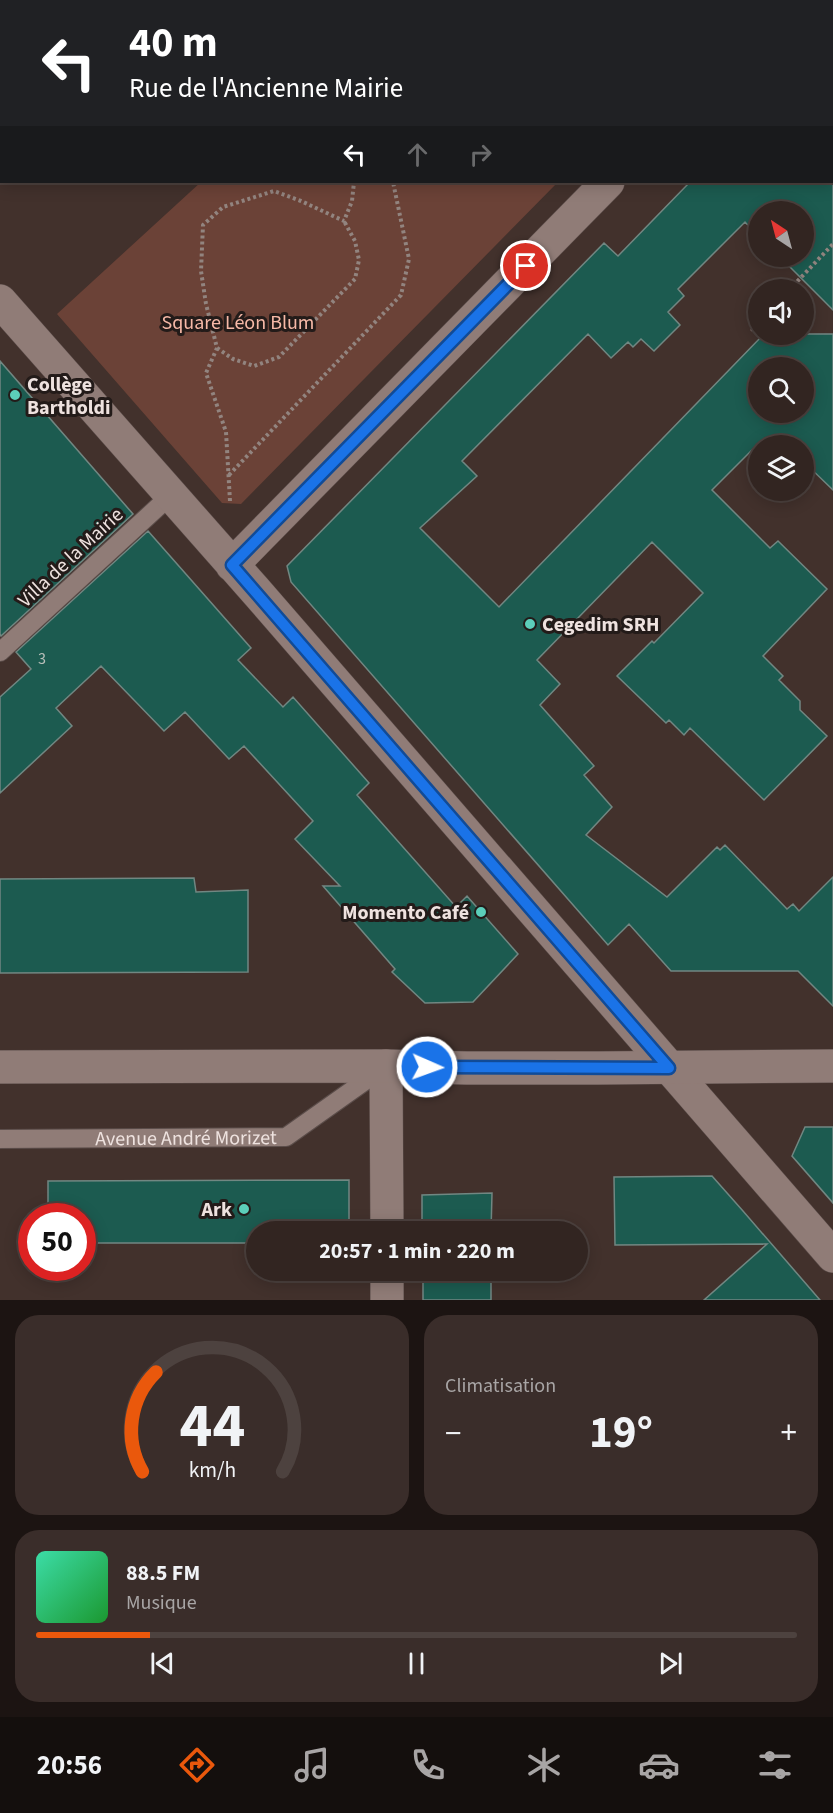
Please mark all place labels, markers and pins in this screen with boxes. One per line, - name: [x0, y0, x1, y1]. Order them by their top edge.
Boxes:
- pin: [500, 240, 551, 291]
- place label: Collège Bartholdi: [27, 371, 110, 422]
- marker: Collège Bartholdi: [8, 388, 22, 402]
- place label: Cegedim SRH: [542, 611, 659, 639]
- marker: Cegedim SRH: [523, 617, 537, 631]
- place label: Momento Café: [342, 899, 469, 927]
- marker: Momento Café: [474, 905, 488, 919]
- place label: Ark: [201, 1196, 232, 1224]
- marker: Ark: [237, 1202, 251, 1216]

